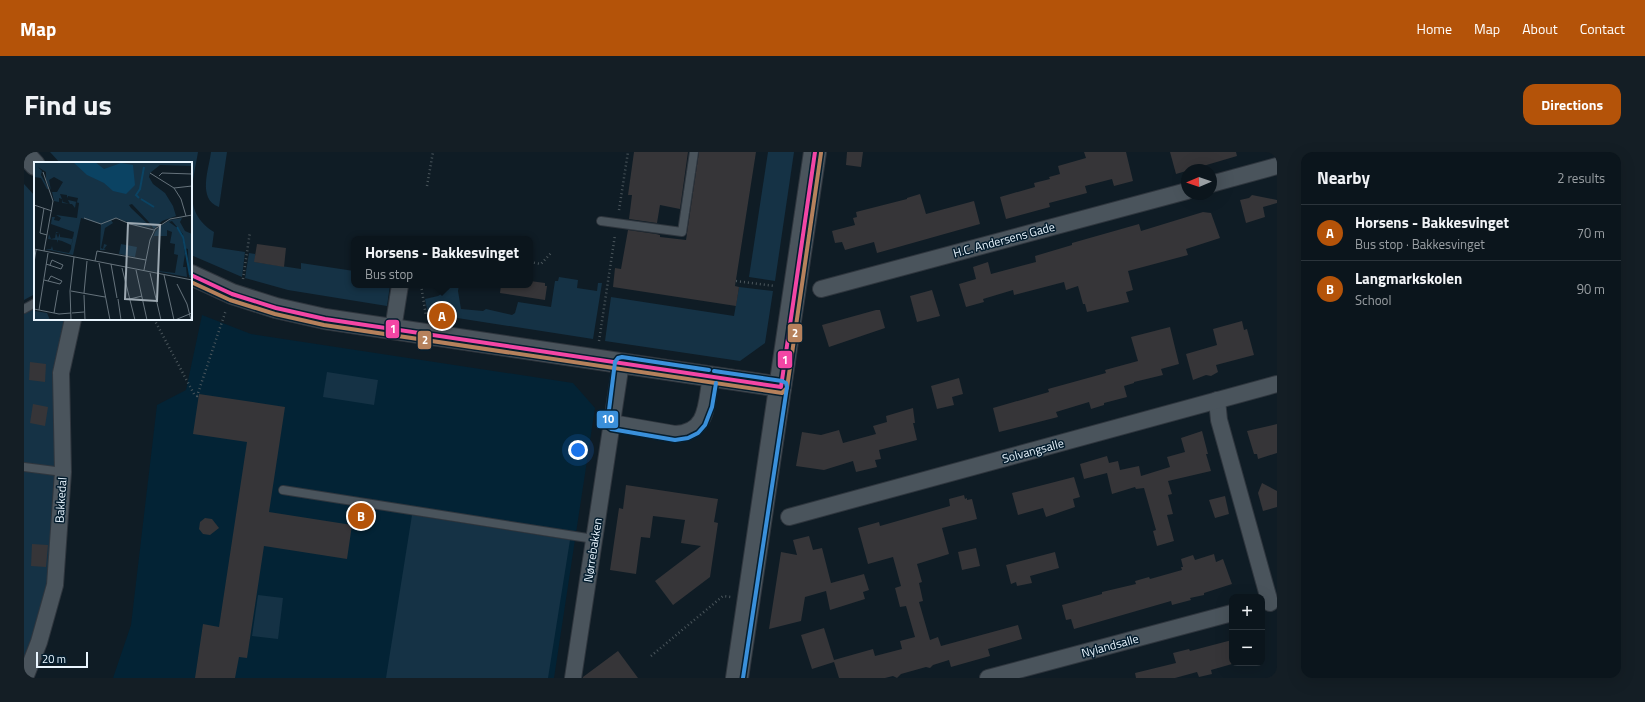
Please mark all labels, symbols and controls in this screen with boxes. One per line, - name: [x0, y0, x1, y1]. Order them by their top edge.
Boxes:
- text: Map: [20, 14, 56, 43]
- text: Home: [1417, 18, 1452, 39]
- text: Map: [1474, 18, 1500, 39]
- text: About: [1522, 18, 1558, 39]
- text: Contact: [1580, 18, 1625, 39]
- text: Find us: [24, 83, 112, 126]
- button: Directions: [1523, 84, 1621, 125]
- inset map: [34, 162, 192, 320]
- north arrow: [1181, 164, 1217, 200]
- text: Nearby: [1317, 165, 1370, 191]
- text: 2 results: [1557, 168, 1605, 188]
- text: Horsens - Bakkesvinget: [1355, 211, 1509, 234]
- street label: H.C. Andersens Gade: [951, 217, 1057, 262]
- text: A: [1326, 223, 1334, 243]
- text: 70 m: [1577, 223, 1605, 243]
- text: Bus stop · Bakkesvinget: [1355, 234, 1485, 254]
- popup: [351, 236, 533, 288]
- text: Horsens - Bakkesvinget: [365, 241, 519, 264]
- text: Bus stop: [365, 264, 413, 284]
- text: Langmarkskolen: [1355, 267, 1462, 290]
- text: B: [1326, 279, 1334, 299]
- text: 90 m: [1577, 279, 1605, 299]
- text: School: [1355, 290, 1391, 310]
- pin: A: [429, 301, 455, 331]
- line badge: 1: [385, 319, 400, 339]
- text: 1: [390, 321, 396, 337]
- line badge: 2: [787, 323, 803, 343]
- text: 2: [792, 325, 798, 341]
- line badge: 2: [417, 330, 432, 350]
- text: 2: [422, 332, 428, 348]
- line badge: 1: [777, 350, 793, 369]
- text: 1: [782, 352, 788, 368]
- line badge: 10: [596, 410, 619, 429]
- text: 10: [602, 411, 614, 427]
- street label: Solvangsalle: [1000, 433, 1066, 468]
- your location: [568, 440, 588, 460]
- street label: Bakkedal: [49, 476, 72, 524]
- pin: B: [348, 501, 374, 531]
- street label: Nørrebakken: [578, 516, 607, 583]
- map controls: [1229, 594, 1265, 666]
- button: +: [1229, 594, 1265, 630]
- street label: Nylandsalle: [1079, 629, 1141, 662]
- button: −: [1229, 630, 1265, 666]
- scale bar: [36, 650, 88, 669]
- text: 20 m: [42, 651, 66, 667]

